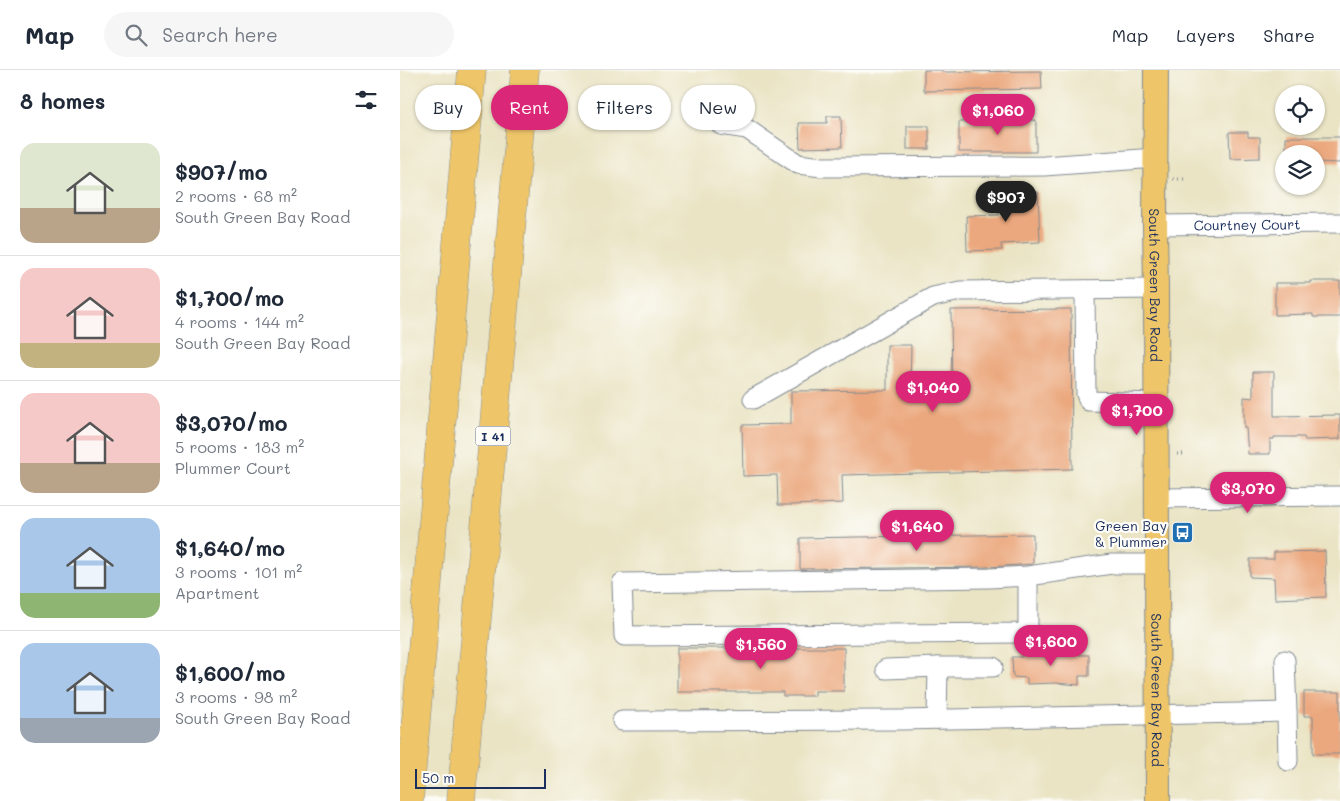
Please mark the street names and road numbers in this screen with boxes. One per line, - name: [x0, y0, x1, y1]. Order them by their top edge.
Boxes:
- street label: South Green Bay Road: [1145, 208, 1166, 362]
- street label: Courtney Court: [1194, 214, 1300, 234]
- road number: I 41: [476, 426, 510, 446]
- street label: South Green Bay Road: [1148, 613, 1167, 767]

